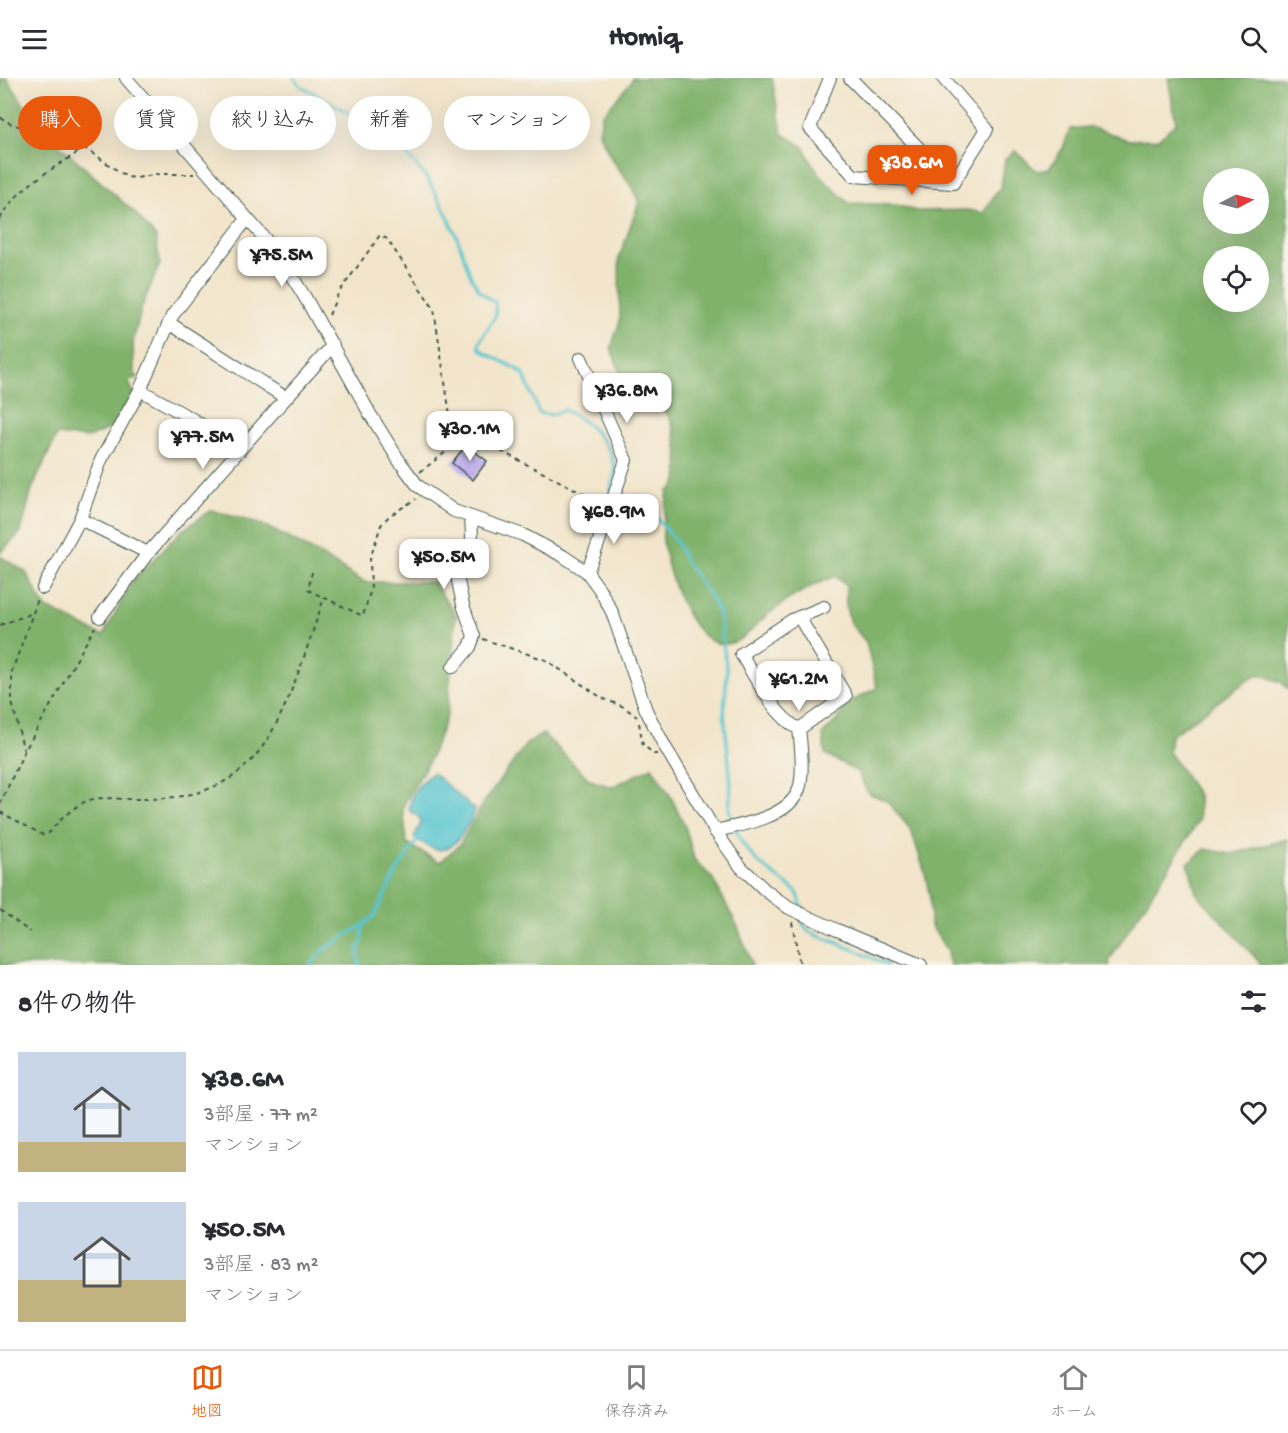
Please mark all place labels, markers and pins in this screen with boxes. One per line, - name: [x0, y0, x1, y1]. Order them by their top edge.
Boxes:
- pin: ¥38.6M: [863, 145, 961, 196]
- pin: ¥75.5M: [233, 237, 331, 288]
- pin: ¥36.8M: [578, 373, 676, 424]
- pin: ¥30.1M: [421, 411, 519, 462]
- pin: ¥77.5M: [154, 419, 252, 470]
- pin: ¥68.9M: [565, 494, 663, 545]
- pin: ¥50.5M: [395, 539, 493, 590]
- pin: ¥61.2M: [750, 661, 848, 712]

